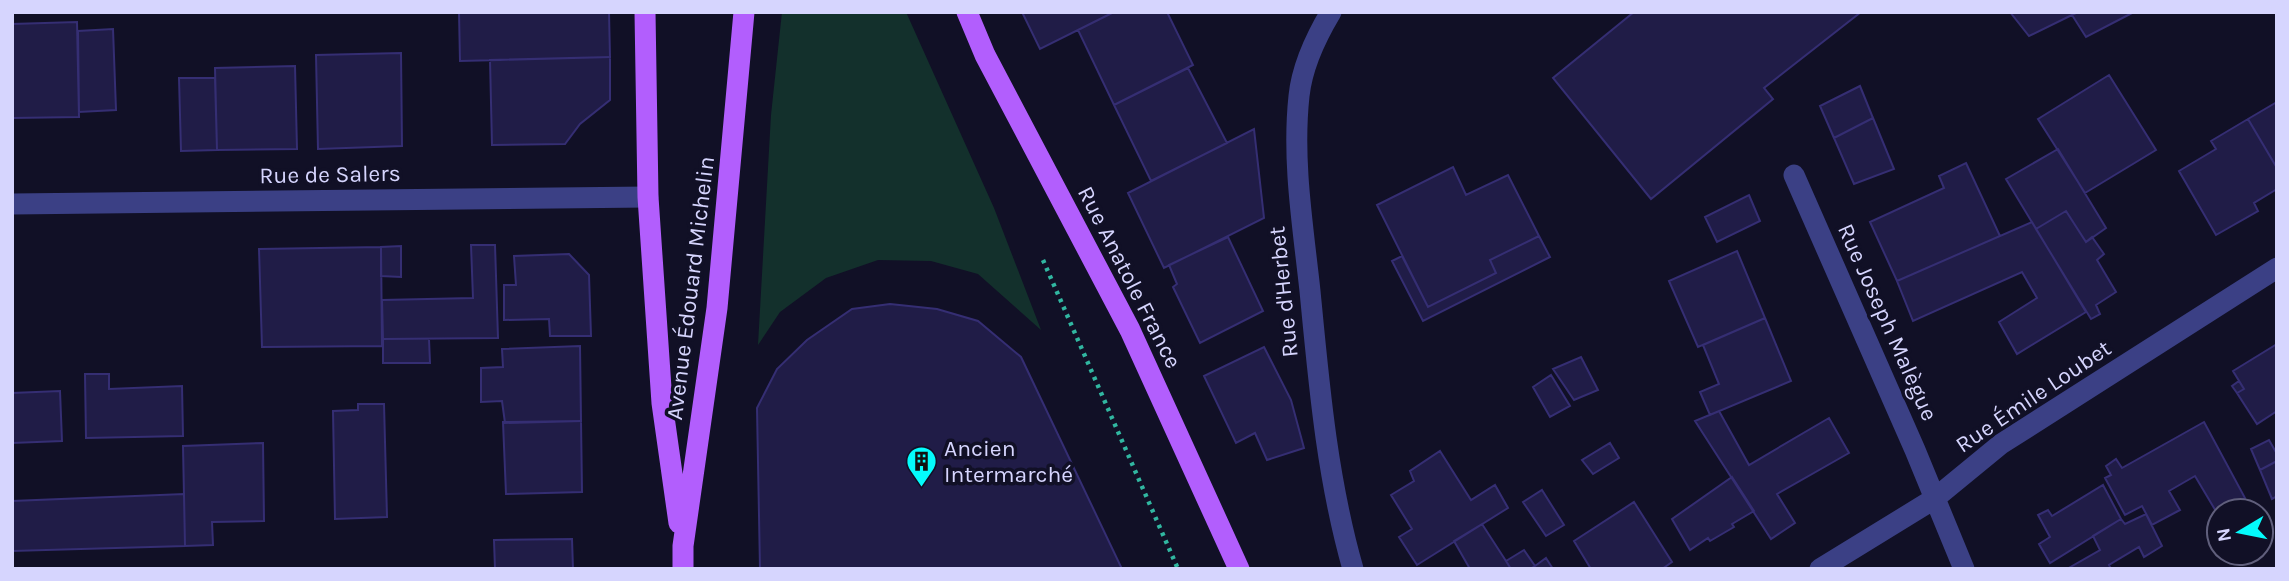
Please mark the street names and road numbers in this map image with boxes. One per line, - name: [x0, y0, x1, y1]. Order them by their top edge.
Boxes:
- street label: Avenue Édouard Michelin: [661, 155, 720, 421]
- street label: Rue de Salers: [259, 160, 401, 189]
- street label: Rue Anatole France: [1072, 182, 1187, 373]
- street label: Rue Joseph Malègue: [1832, 219, 1943, 425]
- street label: Rue d'Herbet: [1263, 225, 1304, 359]
- street label: Rue Émile Loubet: [1950, 334, 2116, 458]

